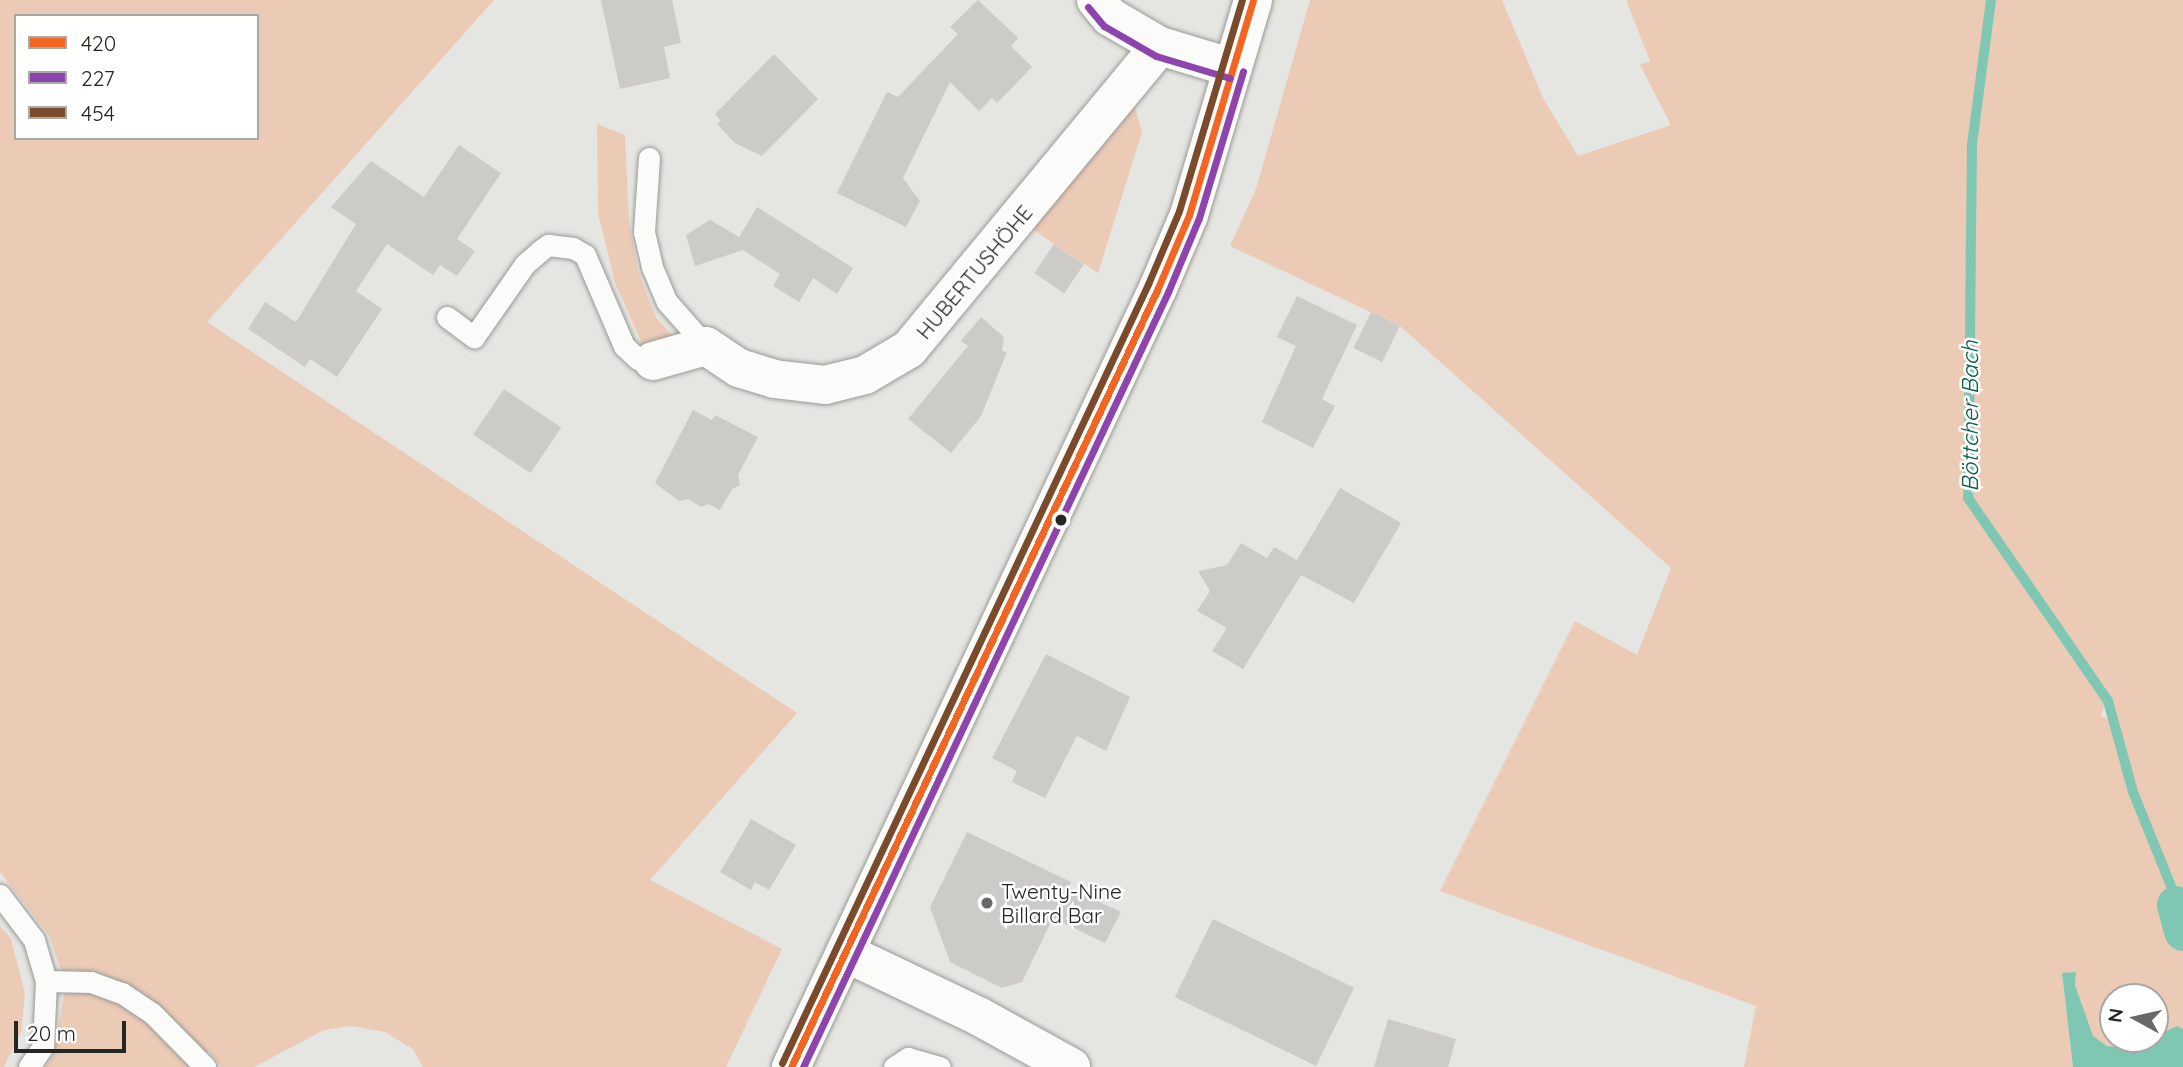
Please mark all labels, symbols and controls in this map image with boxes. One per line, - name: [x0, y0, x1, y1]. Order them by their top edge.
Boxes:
- legend: [14, 14, 259, 140]
- text: 420: [81, 30, 116, 56]
- text: 227: [81, 65, 115, 91]
- text: 454: [81, 100, 115, 126]
- street label: HUBERTUSHÖHE: [911, 200, 1037, 344]
- water label: Böttcher Bach: [1956, 340, 1984, 492]
- unlabelled marker: [1054, 513, 1068, 527]
- place label: Twenty-Nine Billard Bar: [1001, 878, 1122, 928]
- marker: Twenty-Nine Billard Bar: [979, 895, 995, 911]
- north arrow: [2099, 983, 2169, 1053]
- scale bar: [18, 1007, 130, 1052]
- text: N: [2102, 1007, 2128, 1024]
- text: 20 m: [27, 1020, 76, 1046]

